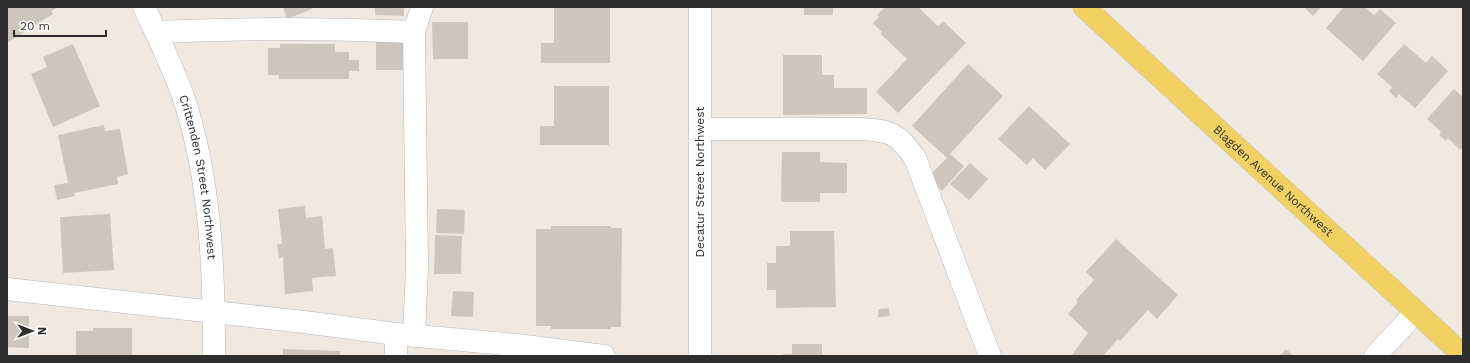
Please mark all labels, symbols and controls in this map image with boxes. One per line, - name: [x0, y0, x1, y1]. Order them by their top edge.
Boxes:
- scale bar: [14, 12, 106, 38]
- text: 20 m: [20, 19, 50, 33]
- street label: Crittenden Street Northwest: [176, 93, 219, 260]
- street label: Decatur Street Northwest: [693, 106, 707, 258]
- street label: Blagden Avenue Northwest: [1210, 122, 1336, 239]
- north arrow: [12, 311, 52, 351]
- text: N: [35, 327, 48, 335]

